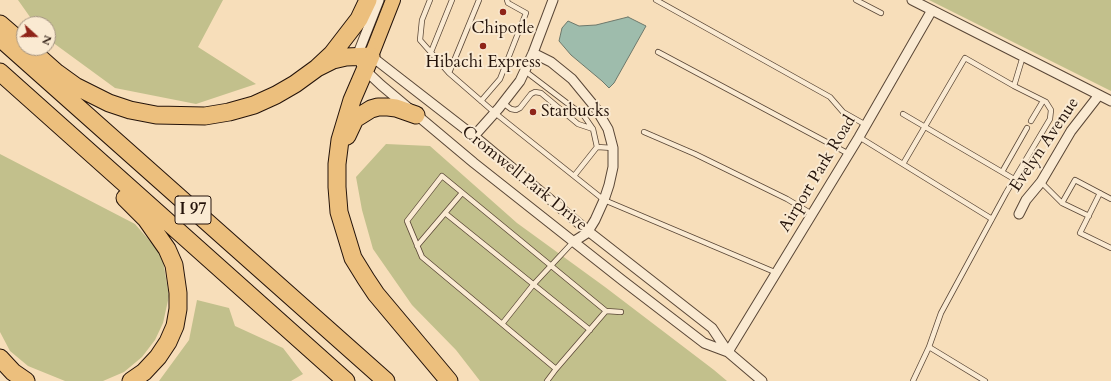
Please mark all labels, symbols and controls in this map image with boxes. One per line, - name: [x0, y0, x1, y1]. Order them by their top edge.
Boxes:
- marker: Chipotle: [498, 7, 508, 17]
- north arrow: [16, 16, 56, 56]
- place label: Chipotle: [472, 19, 534, 39]
- text: N: [38, 33, 55, 47]
- marker: Hibachi Express: [478, 41, 488, 51]
- place label: Hibachi Express: [425, 53, 541, 73]
- street label: Evelyn Avenue: [1006, 94, 1084, 196]
- place label: Starbucks: [541, 102, 609, 122]
- marker: Starbucks: [528, 107, 538, 117]
- street label: Airport Park Road: [775, 112, 861, 236]
- street label: Cromwell Park Drive: [457, 122, 591, 236]
- road number: I 97: [175, 196, 211, 224]

